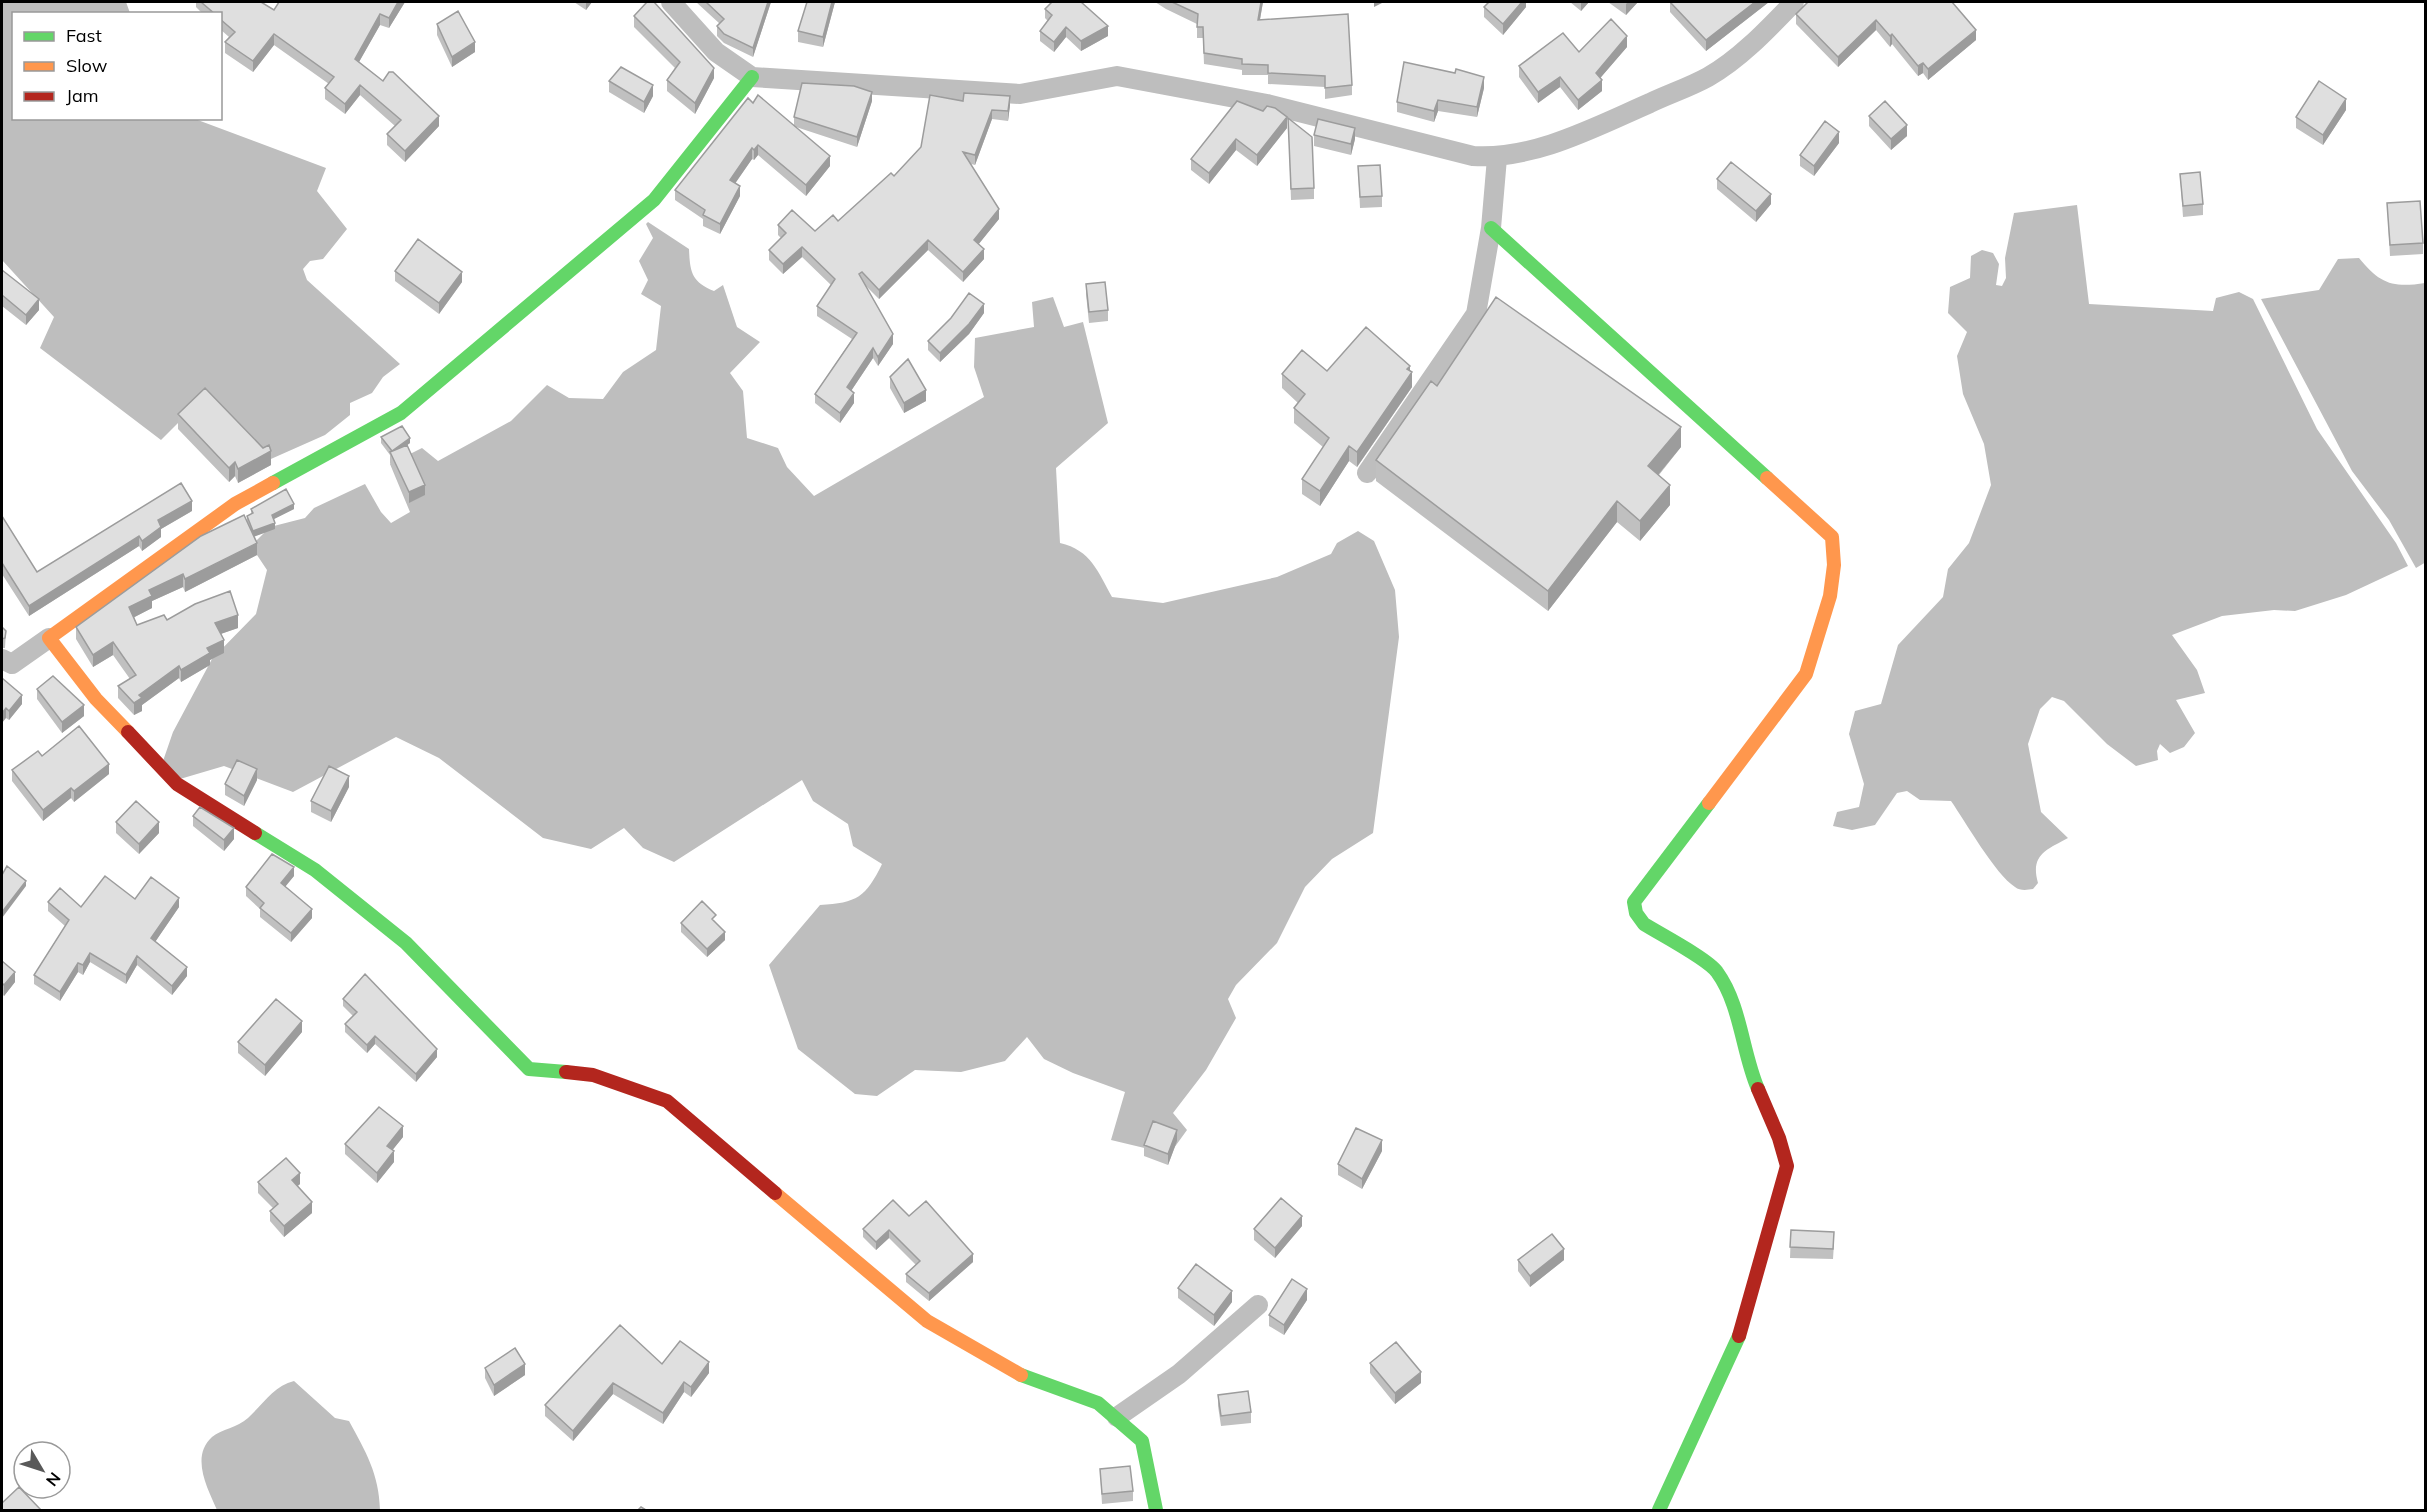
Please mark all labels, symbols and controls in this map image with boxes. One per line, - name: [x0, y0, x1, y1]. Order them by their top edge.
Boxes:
- legend: [12, 12, 222, 120]
- text: Fast: [66, 24, 102, 47]
- text: Slow: [66, 54, 108, 77]
- text: Jam: [66, 84, 99, 107]
- north arrow: [12, 1440, 72, 1500]
- text: N: [42, 1468, 65, 1490]

